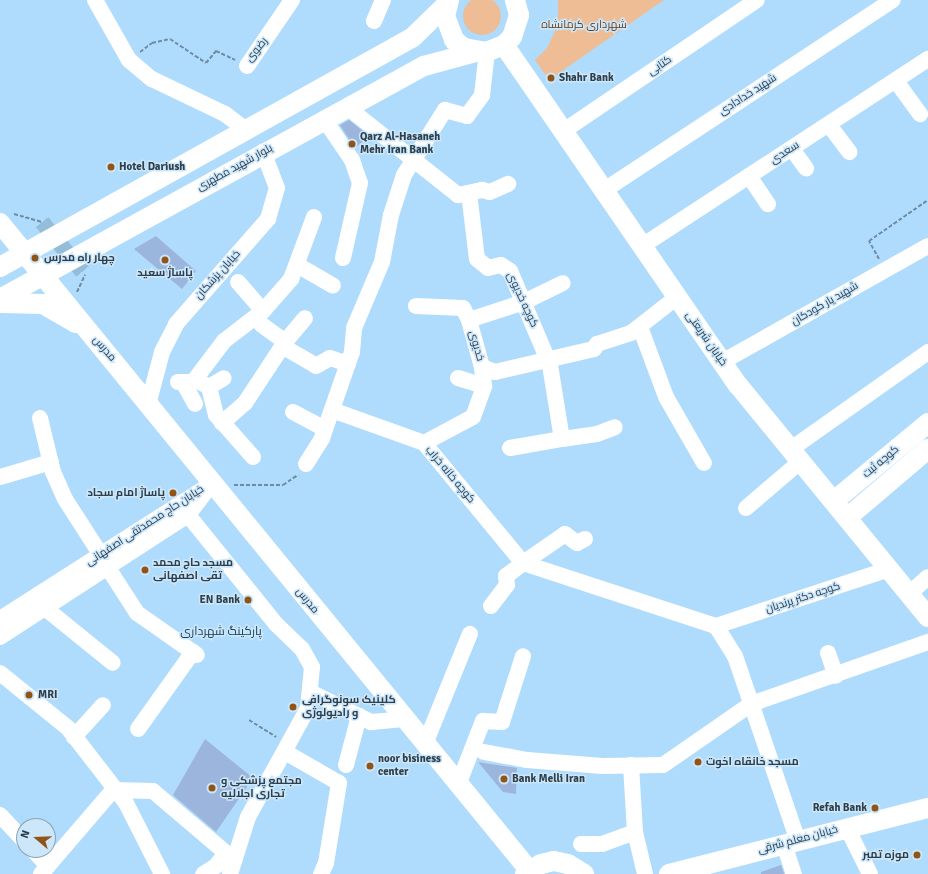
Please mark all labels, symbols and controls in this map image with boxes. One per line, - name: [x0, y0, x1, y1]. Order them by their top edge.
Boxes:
- park label: شهرداری کرمانشاه: [541, 18, 627, 32]
- street label: رضوی: [243, 35, 271, 65]
- street label: کتابی: [646, 53, 674, 79]
- place label: Shahr Bank: [559, 71, 614, 85]
- street label: شهید خدادادی: [717, 71, 779, 119]
- marker: Shahr Bank: [546, 73, 556, 83]
- place label: Qarz Al-Hasaneh Mehr Iran Bank: [360, 131, 440, 157]
- marker: Qarz Al-Hasaneh Mehr Iran Bank: [347, 139, 357, 149]
- street label: سعدی: [768, 139, 802, 167]
- street label: بلوار شهید مطهری: [195, 142, 275, 194]
- place label: Hotel Dariush: [119, 160, 185, 174]
- marker: Hotel Dariush: [106, 162, 116, 172]
- street label: خیابان پزشکان: [192, 248, 244, 302]
- place label: چهار راه مدرس: [44, 251, 115, 265]
- marker: چهار راه مدرس: [29, 252, 41, 264]
- marker: پاساژ سعید: [160, 255, 170, 265]
- place label: پاساژ سعید: [137, 266, 193, 280]
- street label: کوچه خدیوی: [503, 270, 541, 330]
- street label: شهید یار کودکان: [789, 279, 861, 329]
- street label: خیابان شریعتی: [682, 309, 730, 369]
- street label: خدیوی: [465, 329, 487, 363]
- street label: مدرس: [89, 334, 119, 364]
- street label: کوچه ثبت: [860, 443, 902, 481]
- street label: کوچه خانه خراب: [422, 444, 478, 506]
- street label: خیابان حاج محمدتقی اصفهانی: [84, 483, 206, 569]
- place label: پاساژ امام سجاد: [87, 486, 165, 500]
- marker: پاساژ امام سجاد: [168, 488, 178, 498]
- place label: مسجد حاج محمد تقی اصفهانی: [153, 557, 233, 583]
- marker: مسجد حاج محمد تقی اصفهانی: [140, 565, 150, 575]
- street label: کوچه دکتر پرندیان: [764, 580, 842, 616]
- street label: مدرس: [293, 586, 321, 616]
- place label: EN Bank: [199, 593, 240, 607]
- marker: EN Bank: [243, 595, 253, 605]
- district label: پارکینگ شهرداری: [180, 625, 262, 639]
- place label: MRI: [38, 688, 57, 702]
- marker: MRI: [23, 689, 35, 701]
- place label: کلینیک سونوگرافی و رادیولوژی: [302, 694, 396, 720]
- marker: کلینیک سونوگرافی و رادیولوژی: [287, 701, 299, 713]
- place label: noor bisiness center: [378, 753, 441, 779]
- place label: مسجد خانقاه اخوت: [706, 755, 799, 769]
- marker: مسجد خانقاه اخوت: [693, 757, 703, 767]
- marker: noor bisiness center: [365, 761, 375, 771]
- place label: Bank Melli Iran: [512, 772, 585, 786]
- marker: Bank Melli Iran: [499, 774, 509, 784]
- place label: مجتمع پزشکی و تجاری اجلالیه: [221, 775, 302, 801]
- marker: مجتمع پزشکی و تجاری اجلالیه: [206, 782, 218, 794]
- place label: Refah Bank: [813, 801, 867, 815]
- marker: Refah Bank: [870, 803, 880, 813]
- north arrow: [16, 818, 56, 858]
- street label: خیابان معلم شرقی: [757, 823, 839, 857]
- text: N: [18, 829, 33, 840]
- place label: موزه تمبر: [863, 848, 909, 862]
- marker: موزه تمبر: [912, 850, 922, 860]

